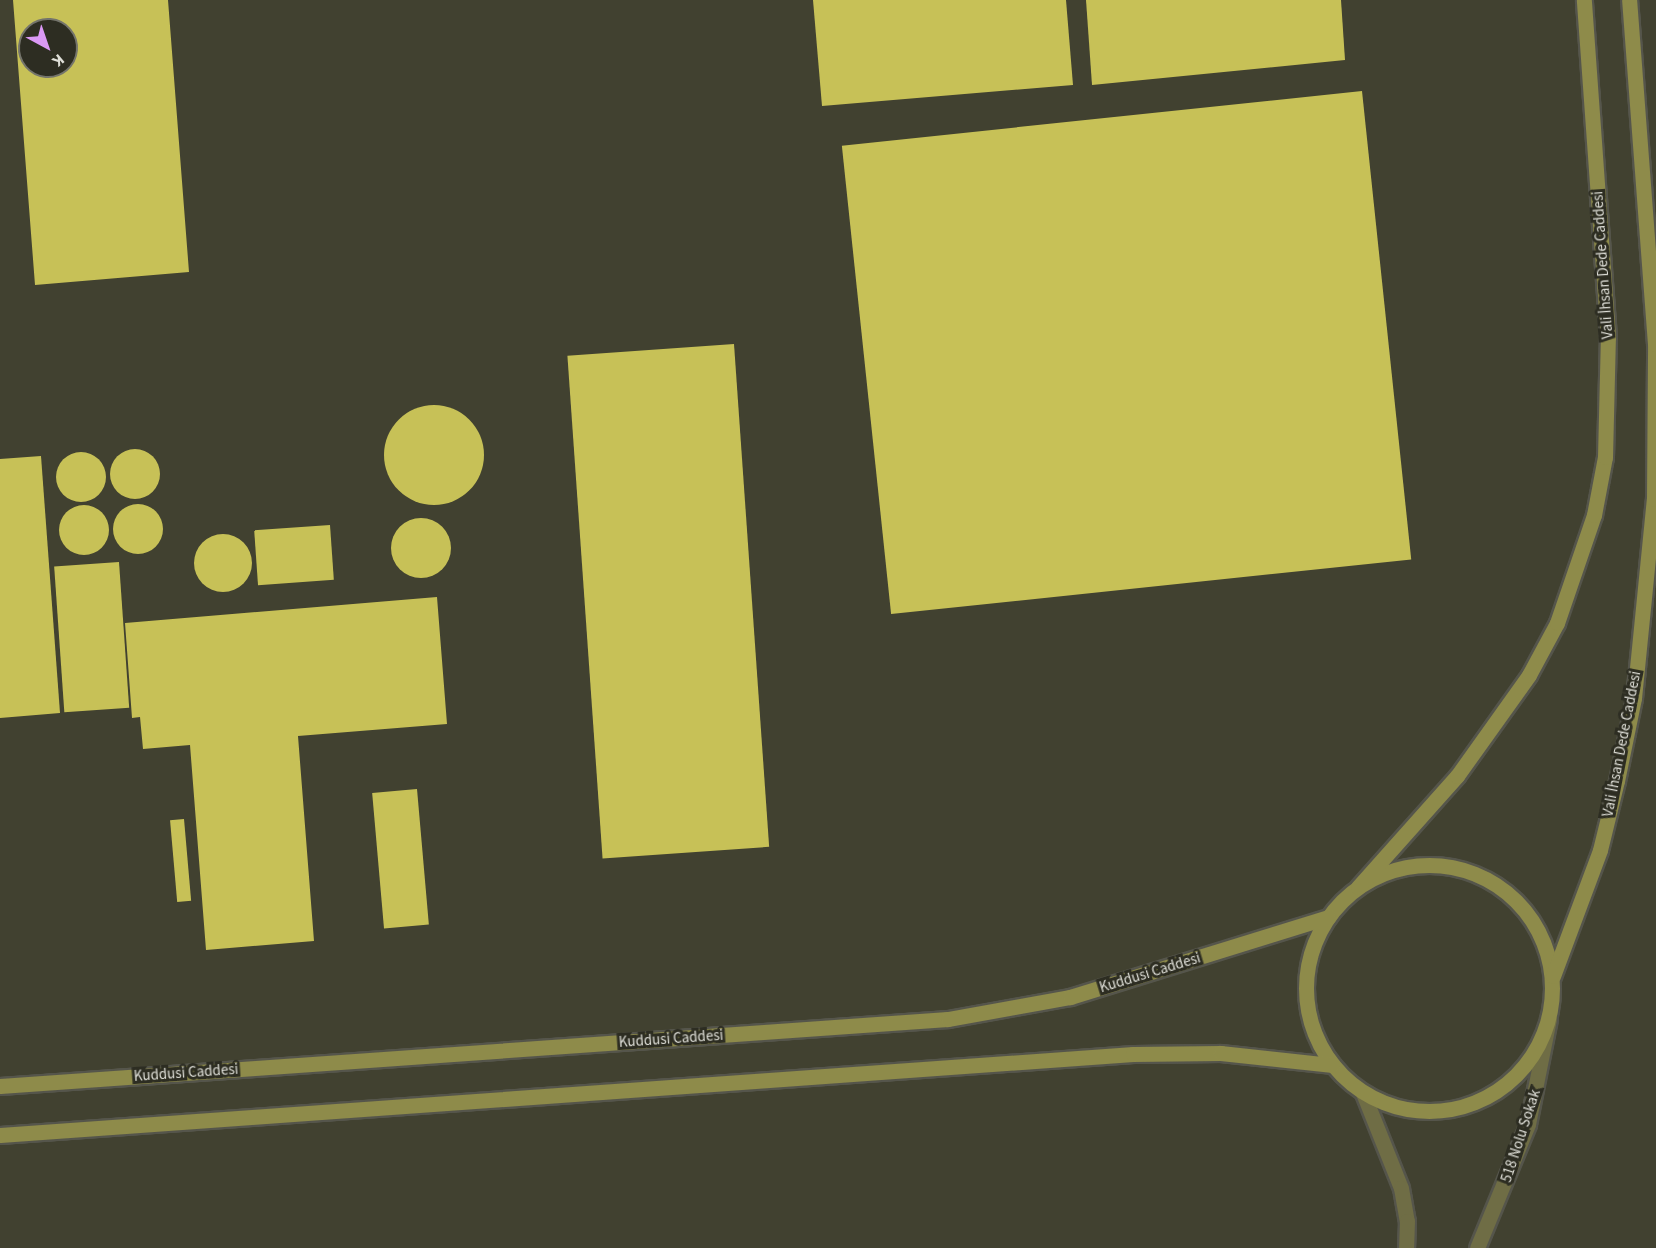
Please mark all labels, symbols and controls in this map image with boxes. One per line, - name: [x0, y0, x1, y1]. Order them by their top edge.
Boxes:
- north arrow: [18, 18, 78, 78]
- text: K: [47, 49, 69, 72]
- street label: Vali İhsan Dede Caddesi: [1589, 190, 1617, 340]
- street label: Vali İhsan Dede Caddesi: [1599, 670, 1645, 818]
- street label: Kuddusi Caddesi: [1097, 949, 1203, 997]
- street label: Kuddusi Caddesi: [618, 1026, 724, 1052]
- street label: Kuddusi Caddesi: [133, 1060, 239, 1086]
- street label: 518 Nolu Sokak: [1498, 1087, 1544, 1185]

